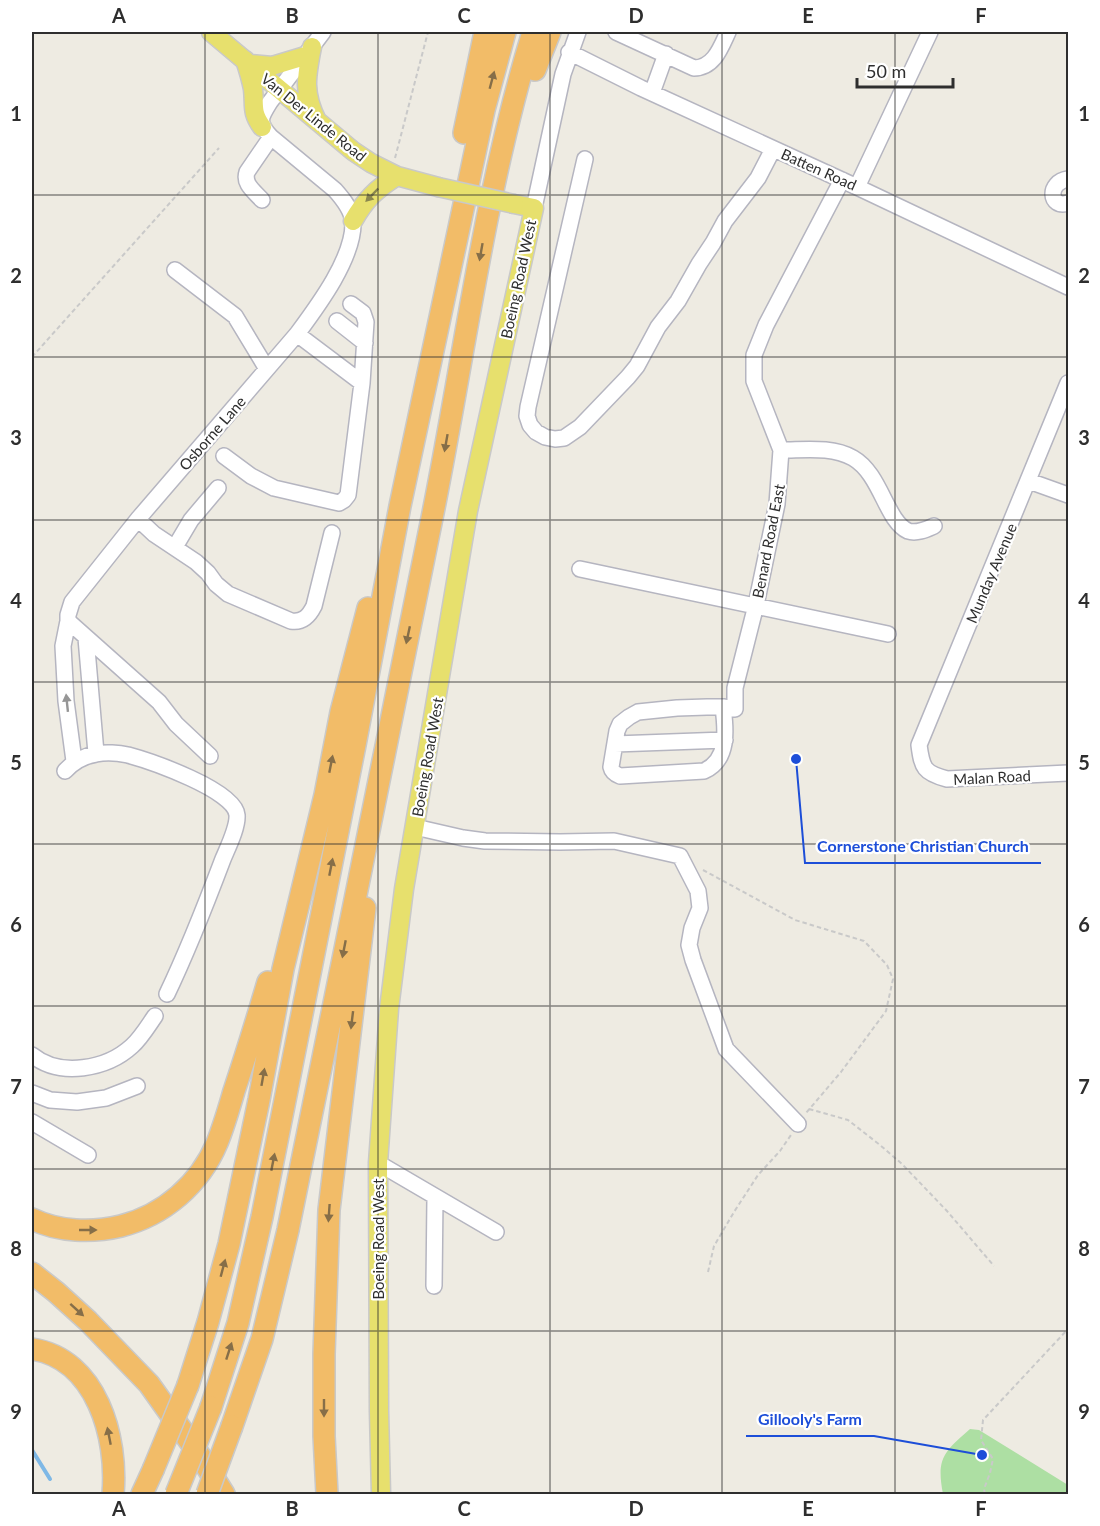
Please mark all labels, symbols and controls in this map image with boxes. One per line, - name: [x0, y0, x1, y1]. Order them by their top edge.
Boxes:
- text: A: [111, 3, 126, 27]
- text: B: [285, 3, 299, 27]
- text: C: [457, 3, 471, 27]
- text: D: [628, 3, 644, 27]
- text: E: [802, 3, 814, 27]
- text: F: [975, 3, 987, 27]
- scale bar: [857, 51, 953, 89]
- text: 50 m: [866, 60, 906, 82]
- street label: Van Der Linde Road: [258, 69, 370, 165]
- one-way arrow: [488, 71, 497, 89]
- text: 1: [10, 101, 22, 125]
- text: 1: [1078, 101, 1090, 125]
- street label: Batten Road: [779, 144, 859, 194]
- one-way arrow: [366, 187, 379, 202]
- street label: Boeing Road West: [497, 217, 540, 340]
- one-way arrow: [476, 242, 485, 261]
- text: 2: [10, 263, 22, 287]
- text: 2: [1078, 263, 1090, 287]
- street label: Osborne Lane: [175, 392, 249, 474]
- text: 3: [10, 425, 22, 449]
- text: 3: [1078, 425, 1090, 449]
- one-way arrow: [441, 434, 450, 453]
- street label: Benard Road East: [748, 482, 788, 600]
- street label: Munday Avenue: [962, 520, 1020, 626]
- text: 4: [10, 588, 22, 612]
- text: 4: [1078, 588, 1090, 612]
- one-way arrow: [403, 626, 412, 645]
- one-way arrow: [62, 694, 72, 713]
- street label: Boeing Road West: [408, 695, 446, 818]
- text: 5: [10, 750, 22, 774]
- text: 5: [1078, 750, 1090, 774]
- one-way arrow: [327, 754, 336, 773]
- street label: Malan Road: [953, 766, 1031, 788]
- callout: Cornerstone Christian Church: [805, 829, 1041, 863]
- text: Cornerstone Christian Church: [817, 836, 1029, 855]
- one-way arrow: [327, 858, 336, 877]
- text: 6: [10, 912, 22, 936]
- text: 6: [1078, 912, 1090, 936]
- one-way arrow: [339, 940, 348, 959]
- one-way arrow: [347, 1010, 356, 1029]
- one-way arrow: [258, 1068, 267, 1087]
- text: 7: [10, 1074, 22, 1098]
- text: 7: [1078, 1074, 1090, 1098]
- one-way arrow: [269, 1152, 278, 1171]
- street label: Boeing Road West: [369, 1178, 387, 1300]
- one-way arrow: [324, 1204, 334, 1223]
- one-way arrow: [79, 1225, 98, 1235]
- text: 8: [10, 1236, 22, 1260]
- text: 8: [1078, 1236, 1090, 1260]
- one-way arrow: [218, 1259, 228, 1277]
- one-way arrow: [69, 1304, 84, 1317]
- one-way arrow: [225, 1342, 234, 1360]
- text: 9: [10, 1399, 22, 1423]
- one-way arrow: [319, 1399, 329, 1418]
- text: 9: [1078, 1399, 1090, 1423]
- callout: Gillooly's Farm: [746, 1402, 874, 1436]
- text: Gillooly's Farm: [758, 1409, 862, 1428]
- one-way arrow: [104, 1427, 113, 1446]
- text: A: [111, 1496, 126, 1520]
- text: B: [285, 1496, 299, 1520]
- text: C: [457, 1496, 471, 1520]
- text: D: [628, 1496, 644, 1520]
- text: E: [802, 1496, 814, 1520]
- text: F: [975, 1496, 987, 1520]

